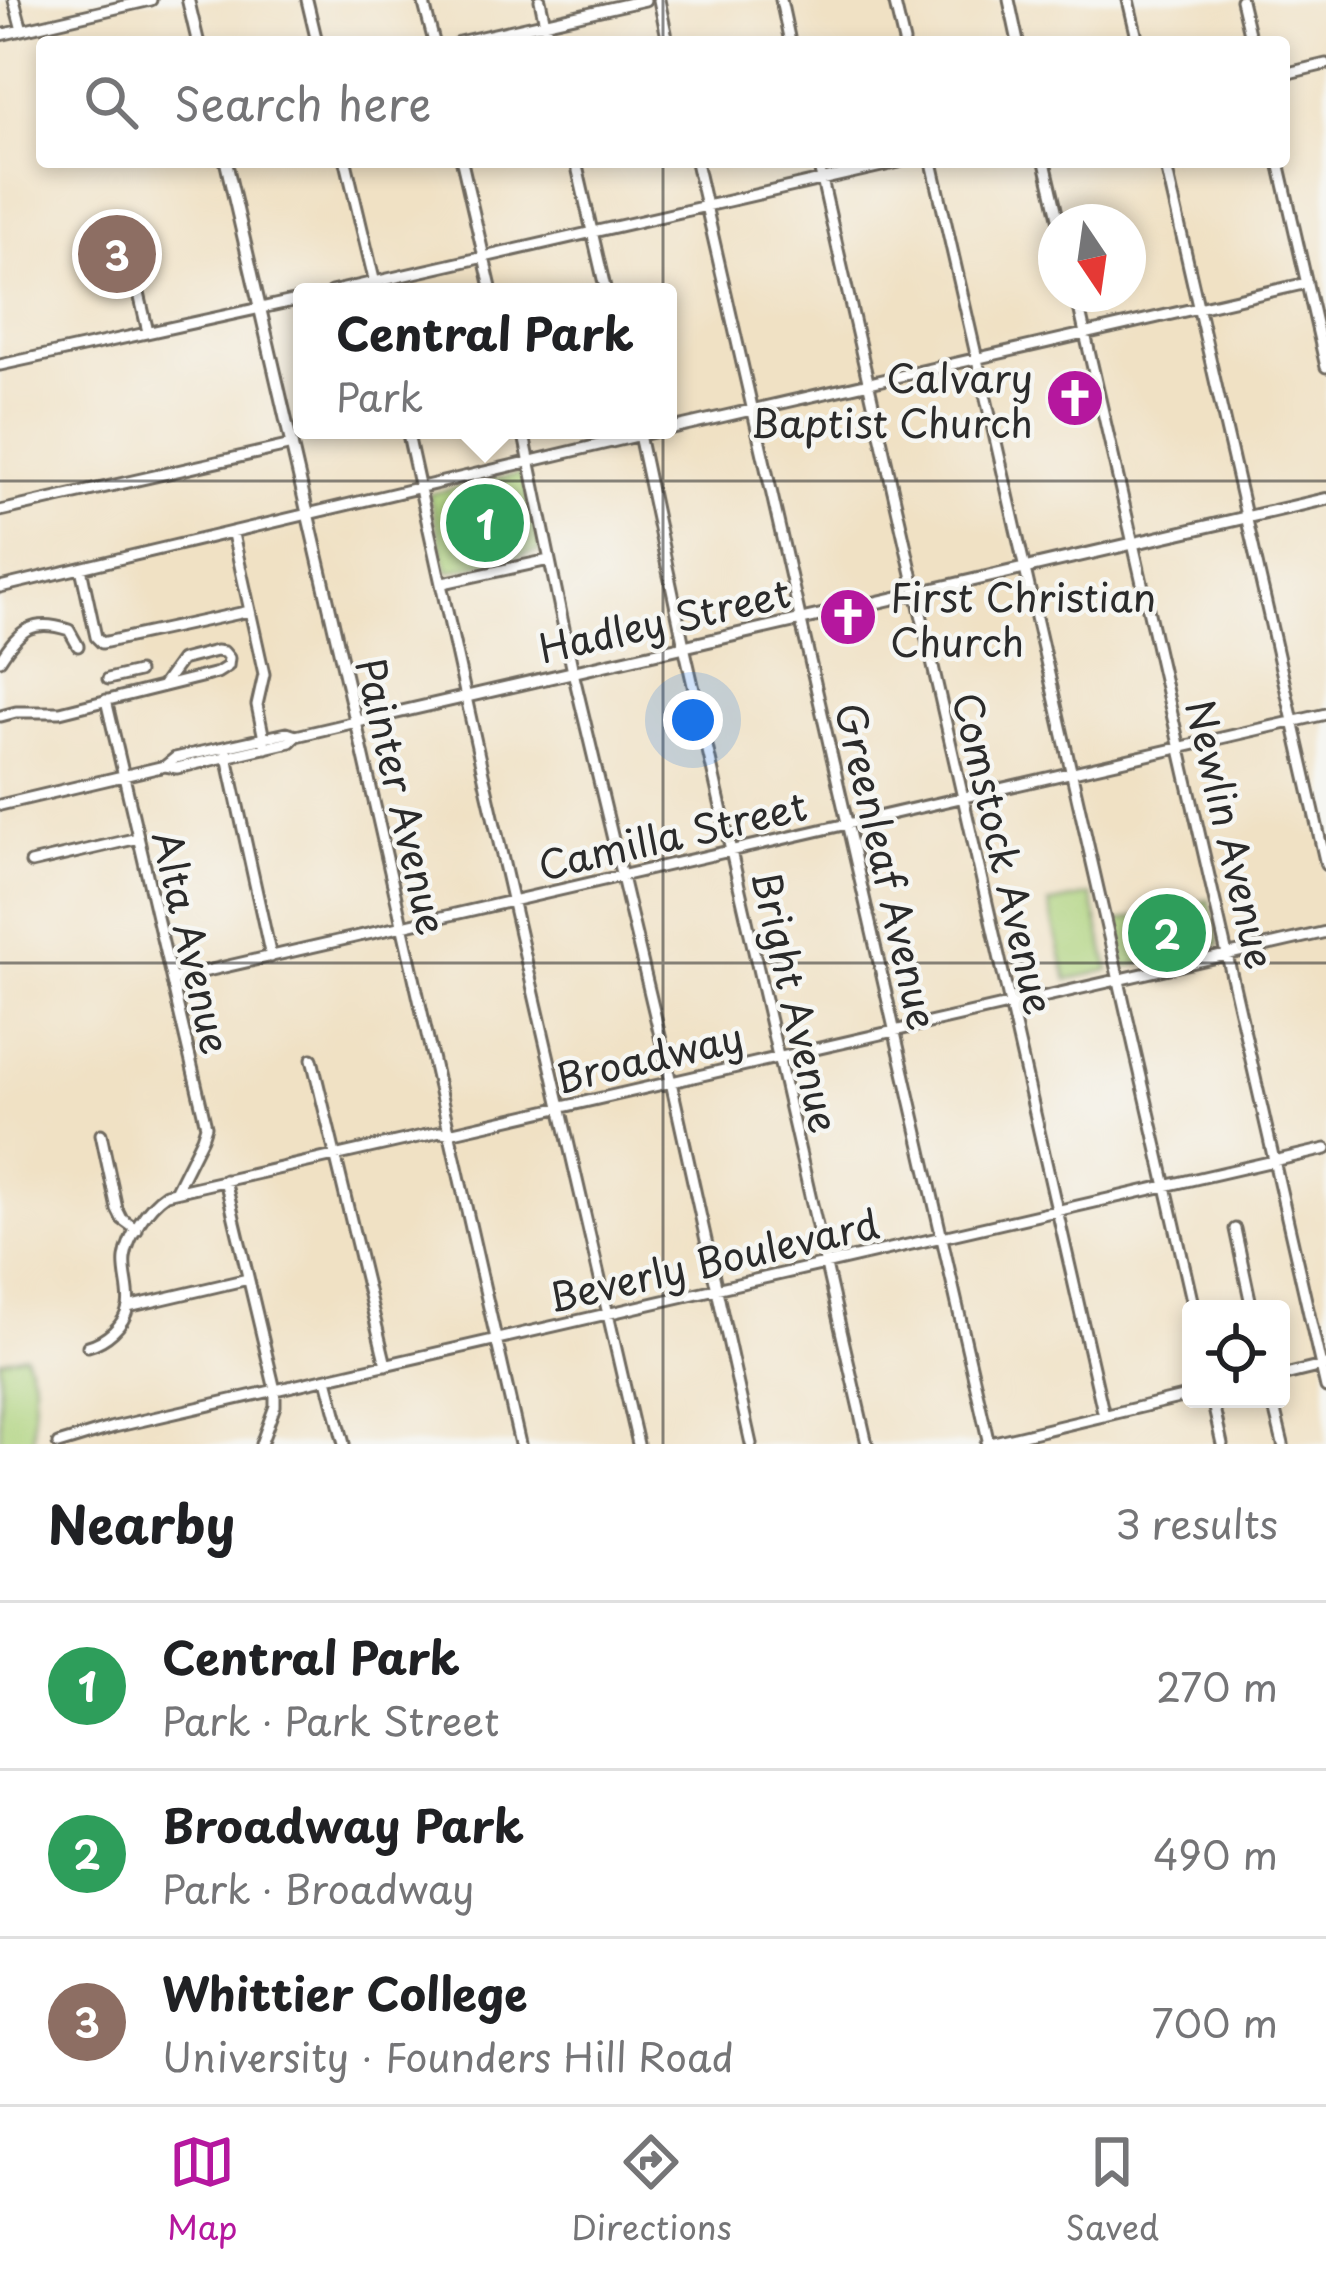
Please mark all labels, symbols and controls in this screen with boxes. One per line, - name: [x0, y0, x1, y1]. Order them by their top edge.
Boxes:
- search box: [36, 36, 1290, 168]
- text: Search here: [174, 68, 431, 136]
- icon: search: [78, 69, 144, 135]
- north arrow: [1038, 204, 1146, 312]
- pin: 3: [78, 209, 156, 299]
- popup: [293, 283, 677, 439]
- text: Central Park: [336, 298, 634, 366]
- place label: Calvary Baptist Church: [750, 347, 1033, 451]
- text: Park: [336, 366, 423, 425]
- church icon: Calvary Baptist Church: [1044, 367, 1106, 429]
- pin: 1: [446, 478, 524, 568]
- street label: Hadley Street: [532, 561, 796, 677]
- place label: First Christian Church: [890, 566, 1156, 670]
- church icon: First Christian Church: [817, 586, 879, 648]
- street label: Painter Avenue: [343, 652, 463, 940]
- street label: Comstock Avenue: [939, 686, 1071, 1020]
- your location: [663, 690, 723, 750]
- street label: Newlin Avenue: [1172, 694, 1292, 974]
- street label: Greenleaf Avenue: [822, 697, 954, 1035]
- street label: Camilla Street: [532, 774, 812, 894]
- street label: Alta Avenue: [139, 825, 247, 1059]
- street label: Bright Avenue: [738, 864, 856, 1138]
- pin: 2: [1128, 888, 1206, 978]
- street label: Broadway: [550, 1006, 748, 1106]
- street label: Beverly Boulevard: [542, 1192, 884, 1326]
- map controls: [1182, 1300, 1290, 1408]
- button: locate: [1182, 1300, 1290, 1408]
- text: Nearby: [48, 1484, 235, 1561]
- text: 3 results: [1115, 1493, 1278, 1552]
- text: Central Park: [162, 1622, 460, 1690]
- text: 1: [78, 1656, 96, 1715]
- text: 270 m: [1156, 1656, 1278, 1715]
- text: Park · Park Street: [162, 1690, 499, 1749]
- text: Broadway Park: [162, 1790, 524, 1858]
- text: 2: [73, 1824, 101, 1883]
- text: 490 m: [1153, 1824, 1278, 1883]
- text: Park · Broadway: [162, 1858, 474, 1917]
- text: Whittier College: [162, 1958, 527, 2026]
- text: 3: [74, 1992, 100, 2051]
- text: 700 m: [1152, 1992, 1278, 2051]
- text: University · Founders Hill Road: [162, 2026, 734, 2085]
- tab: Map: [167, 2129, 237, 2251]
- tab: Directions: [571, 2129, 732, 2251]
- tab: Saved: [1065, 2129, 1159, 2251]

